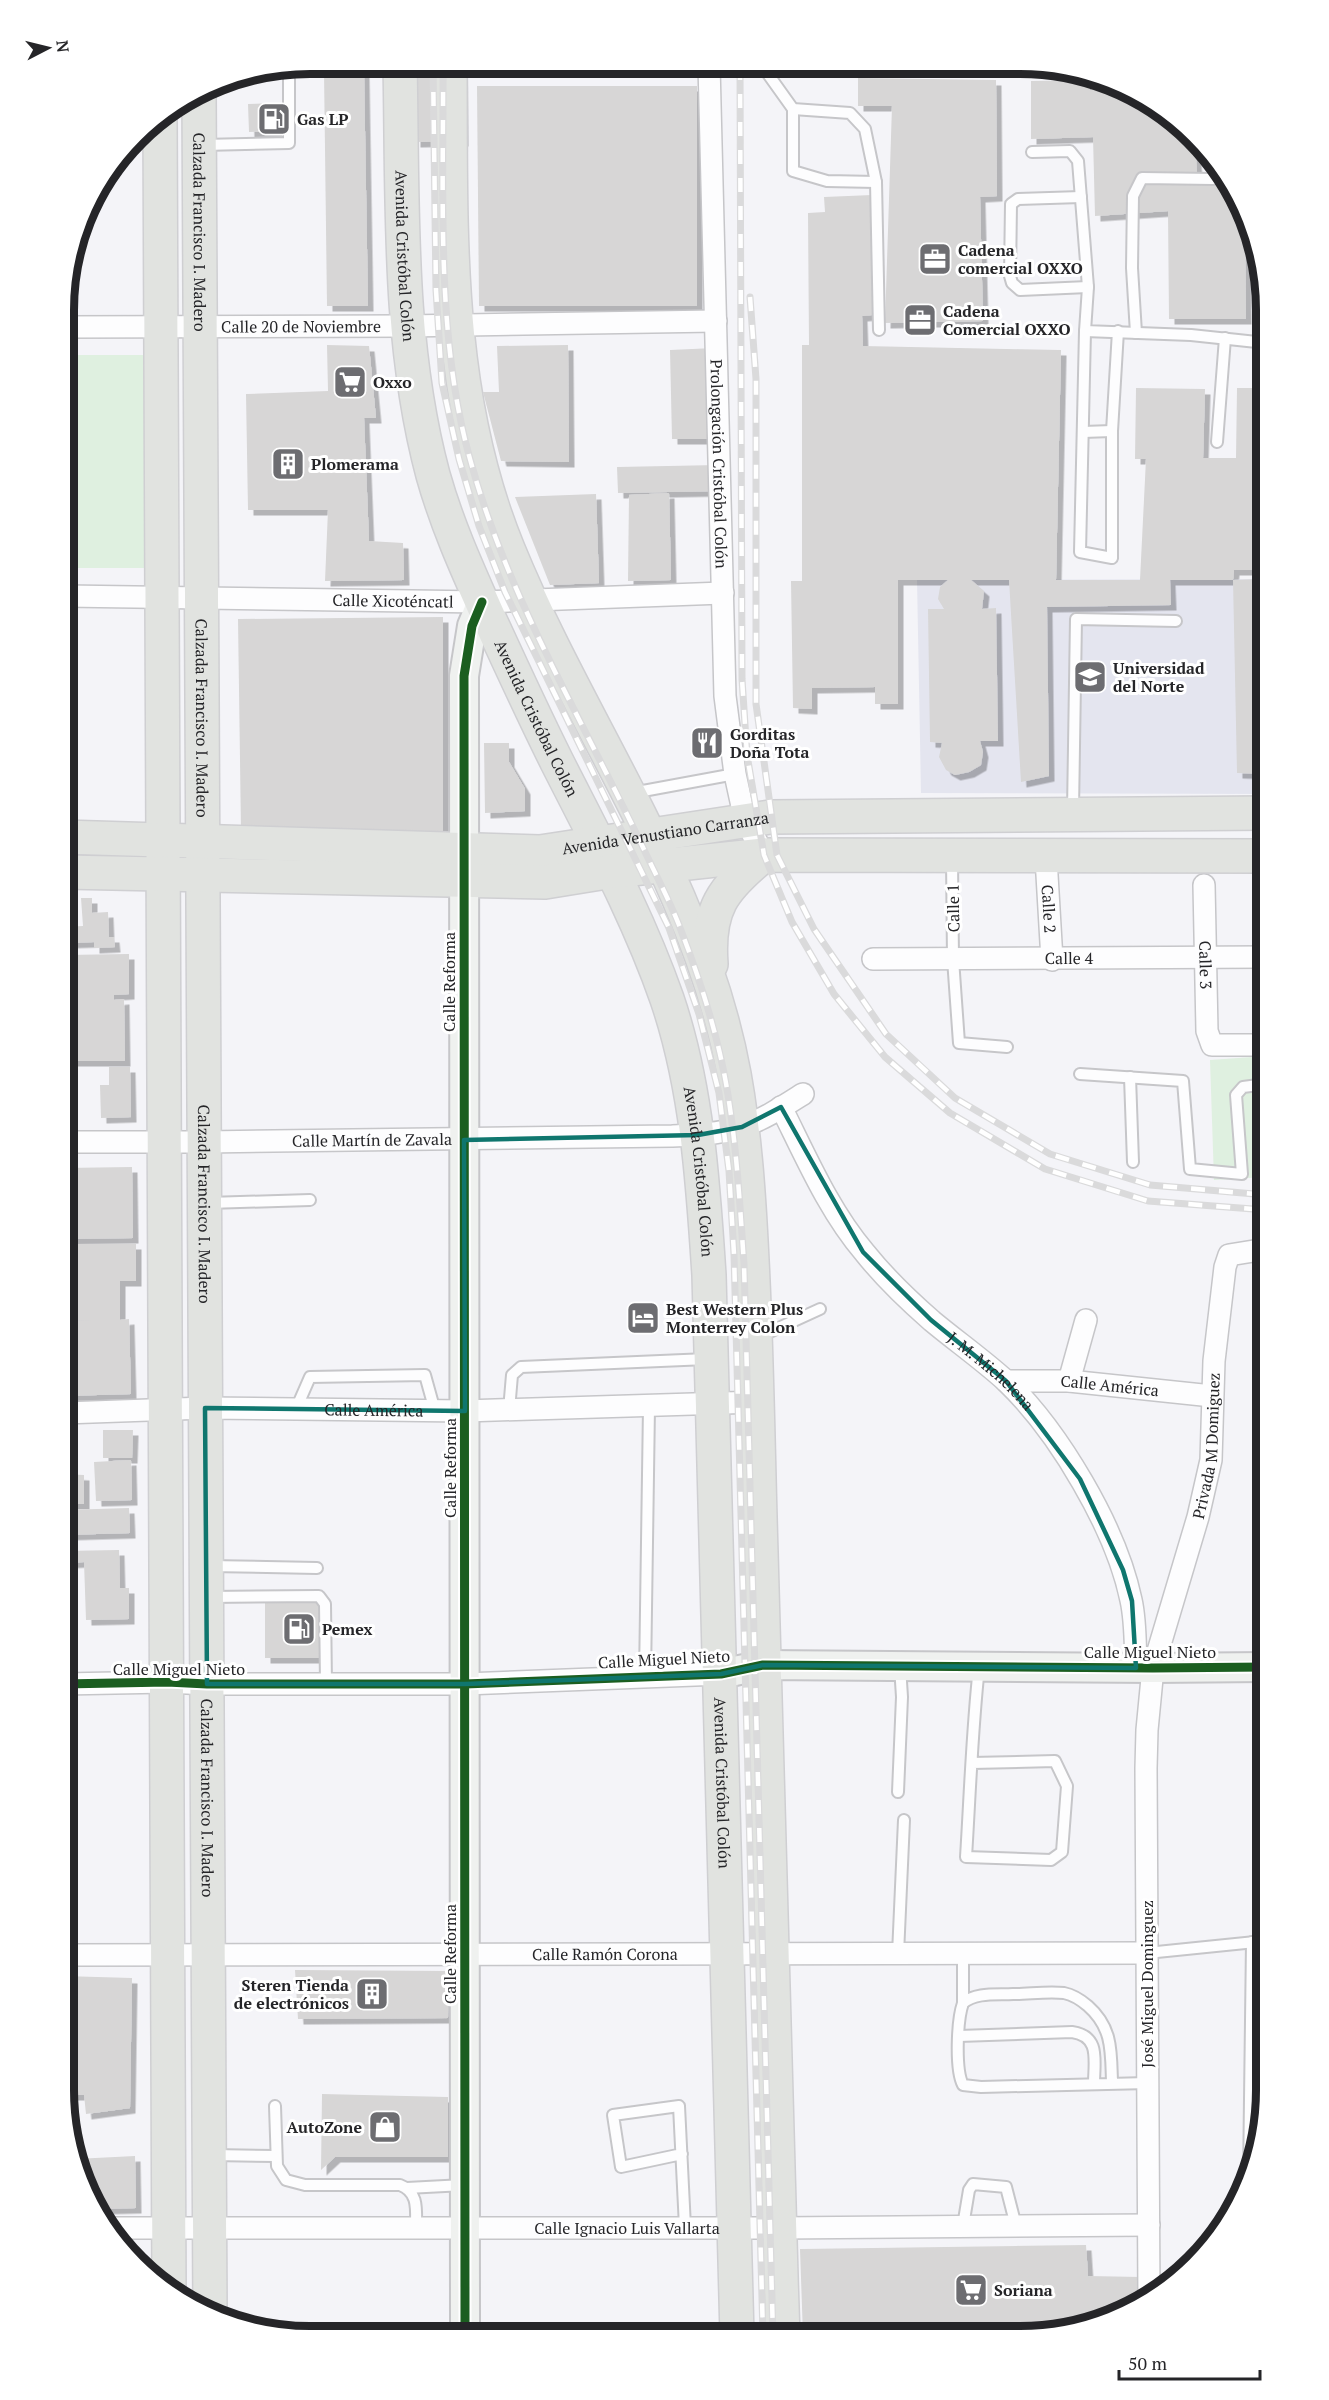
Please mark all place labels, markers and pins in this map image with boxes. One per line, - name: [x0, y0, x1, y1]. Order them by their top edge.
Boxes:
- fuel station icon: Gas LP: [256, 101, 292, 137]
- place label: Gas LP: [297, 108, 348, 130]
- place label: Cadena comercial OXXO: [958, 239, 1083, 279]
- office icon: Cadena comercial OXXO: [917, 241, 953, 277]
- place label: Cadena Comercial OXXO: [943, 300, 1071, 340]
- office icon: Cadena Comercial OXXO: [902, 302, 938, 338]
- supermarket icon: Oxxo: [332, 364, 368, 400]
- place label: Oxxo: [373, 371, 412, 393]
- building icon: Plomerama: [270, 446, 306, 482]
- place label: Plomerama: [311, 453, 399, 475]
- place label: Universidad del Norte: [1113, 657, 1205, 697]
- school or university icon: Universidad del Norte: [1072, 659, 1108, 695]
- place label: Gorditas Doña Tota: [730, 723, 809, 763]
- restaurant icon: Gorditas Doña Tota: [689, 725, 725, 761]
- place label: Best Western Plus Monterrey Colon: [666, 1298, 803, 1338]
- hotel icon: Best Western Plus Monterrey Colon: [625, 1300, 661, 1336]
- fuel station icon: Pemex: [281, 1611, 317, 1647]
- place label: Pemex: [322, 1618, 372, 1640]
- place label: Steren Tienda de electrónicos: [234, 1974, 349, 2014]
- building icon: Steren Tienda de electrónicos: [354, 1976, 390, 2012]
- shop icon: AutoZone: [367, 2109, 403, 2145]
- place label: AutoZone: [286, 2116, 362, 2138]
- supermarket icon: Soriana: [953, 2272, 989, 2308]
- place label: Soriana: [994, 2279, 1053, 2301]

